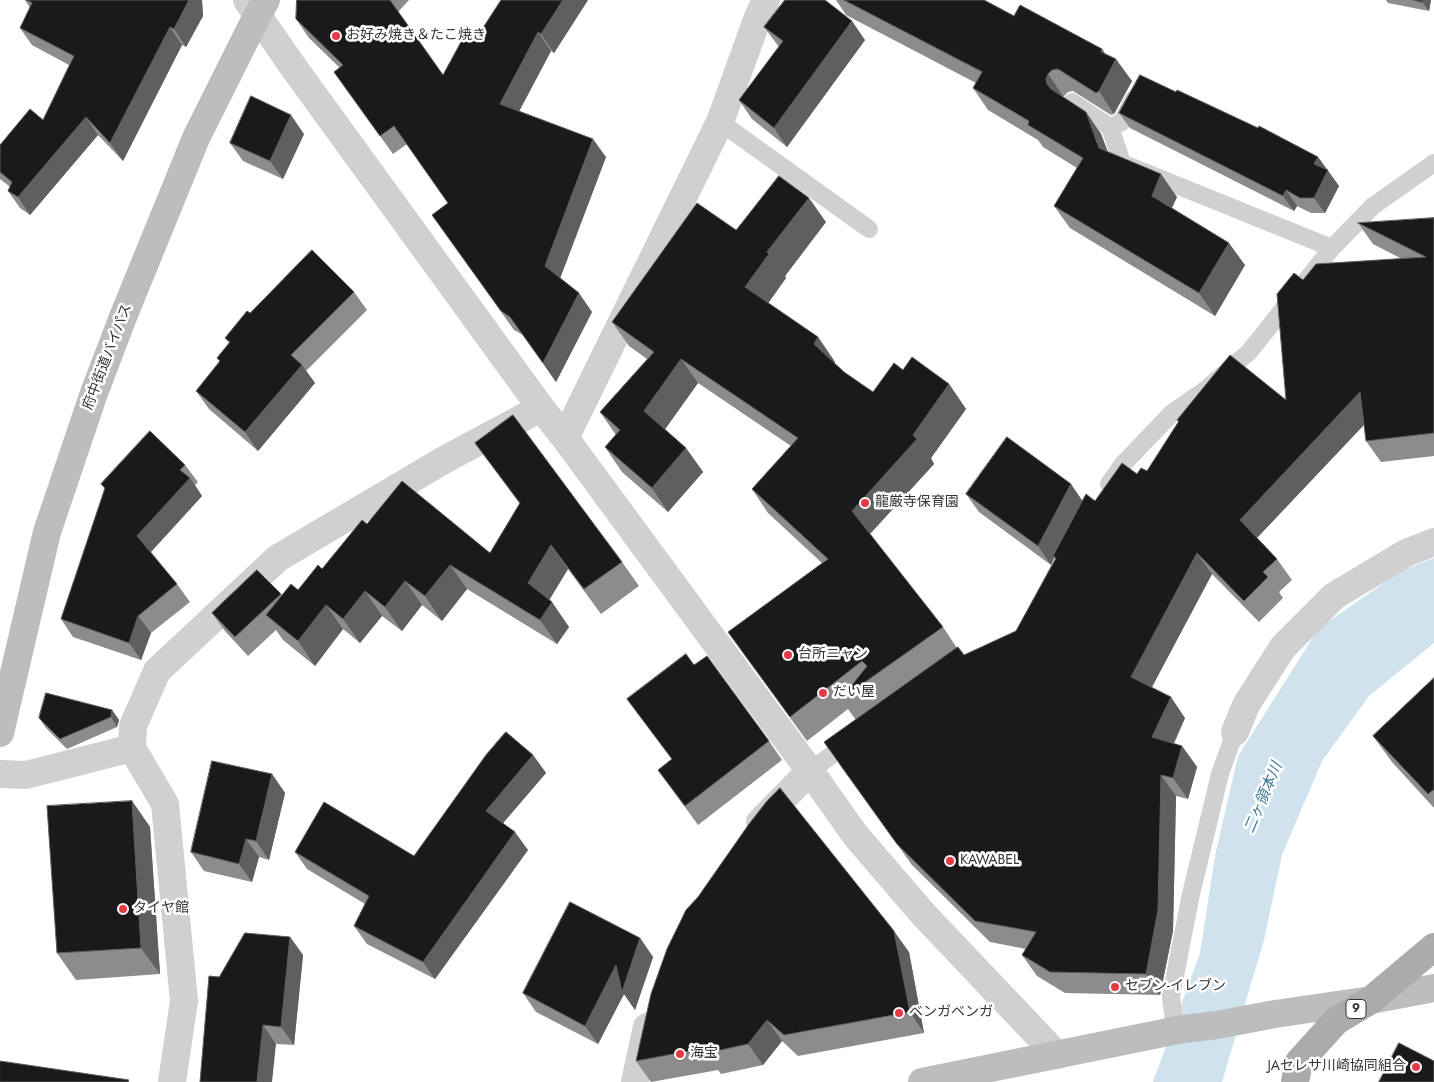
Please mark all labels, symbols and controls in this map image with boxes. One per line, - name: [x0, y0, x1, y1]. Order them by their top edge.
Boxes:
- place label: お好み焼き＆たこ焼き: [346, 28, 486, 44]
- marker: お好み焼き＆たこ焼き: [330, 30, 342, 42]
- street label: 府中街道バイパス: [80, 302, 136, 412]
- place label: 龍厳寺保育園: [875, 495, 959, 511]
- marker: 龍厳寺保育園: [859, 497, 871, 509]
- place label: 台所ニャン: [798, 647, 868, 663]
- marker: 台所ニャン: [782, 649, 794, 661]
- place label: だい屋: [833, 685, 875, 701]
- marker: だい屋: [817, 687, 829, 699]
- water label: 二ヶ領本川: [1241, 760, 1287, 836]
- place label: KAWABEL: [960, 853, 1019, 869]
- marker: KAWABEL: [944, 855, 956, 867]
- place label: タイヤ館: [133, 901, 189, 917]
- marker: タイヤ館: [117, 903, 129, 915]
- place label: セブン-イレブン: [1125, 979, 1226, 995]
- marker: セブン-イレブン: [1109, 981, 1121, 993]
- road number: 9: [1346, 1000, 1366, 1019]
- place label: ベンガベンガ: [909, 1005, 993, 1021]
- marker: ベンガベンガ: [893, 1007, 905, 1019]
- place label: 海宝: [690, 1046, 718, 1062]
- marker: 海宝: [674, 1048, 686, 1060]
- place label: JAセレサ川崎協同組合: [1267, 1059, 1406, 1075]
- marker: JAセレサ川崎協同組合: [1410, 1061, 1422, 1073]

